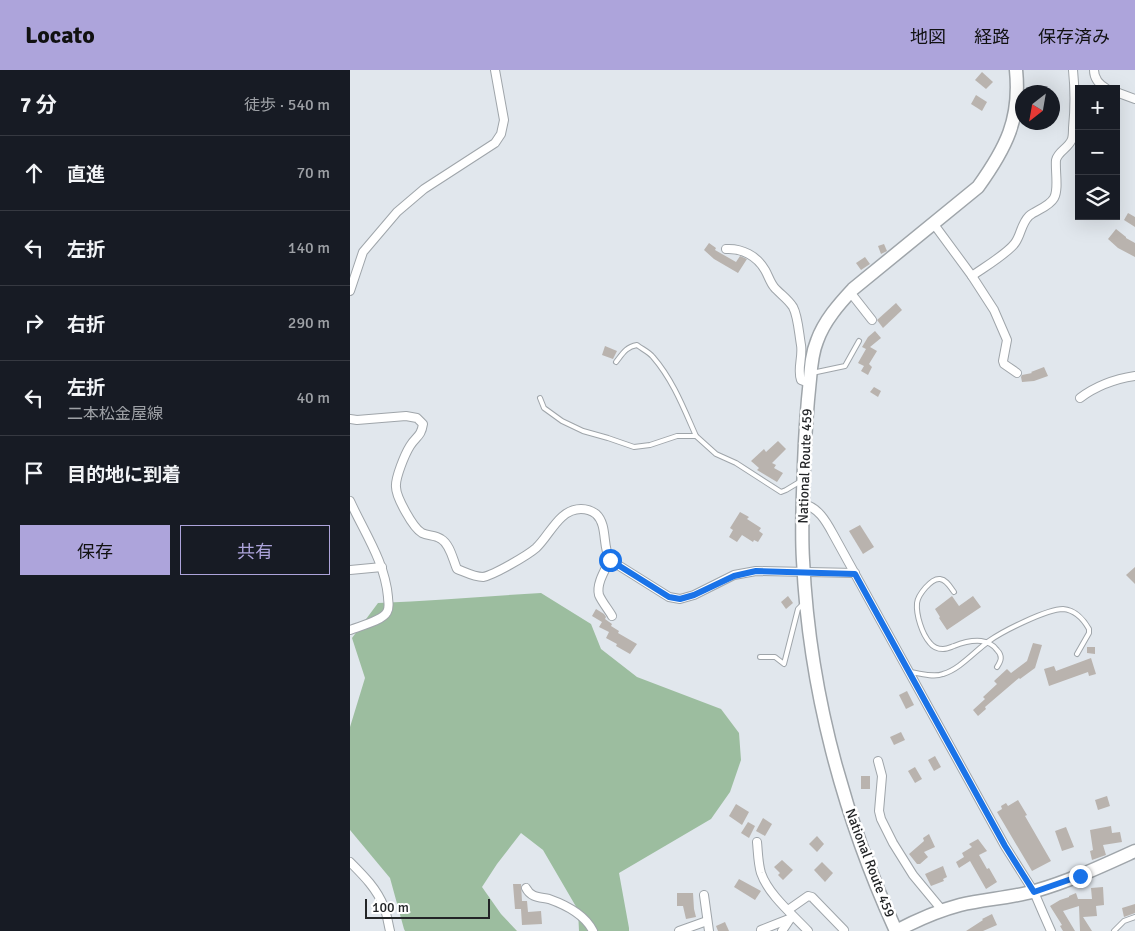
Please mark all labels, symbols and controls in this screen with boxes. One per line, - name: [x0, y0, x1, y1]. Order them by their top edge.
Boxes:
- text: Locato: [25, 20, 95, 50]
- text: 地図: [910, 26, 946, 48]
- text: 経路: [974, 26, 1010, 48]
- text: 保存済み: [1038, 26, 1110, 48]
- north arrow: [1015, 85, 1060, 130]
- map controls: [1075, 85, 1120, 220]
- button: +: [1075, 85, 1120, 130]
- text: 7 分: [20, 92, 57, 118]
- text: 徒歩 · 540 m: [244, 95, 330, 115]
- button: −: [1075, 130, 1120, 175]
- icon: ahead: [20, 159, 48, 187]
- text: 直進: [67, 163, 105, 187]
- text: 70 m: [296, 163, 330, 183]
- button: layers: [1075, 175, 1120, 220]
- icon: left: [20, 234, 48, 262]
- text: 左折: [67, 238, 105, 262]
- text: 140 m: [288, 238, 330, 258]
- icon: right: [20, 309, 48, 337]
- text: 右折: [67, 313, 105, 337]
- text: 290 m: [288, 313, 330, 333]
- text: 左折: [67, 376, 105, 400]
- icon: left: [20, 384, 48, 412]
- text: 40 m: [296, 388, 330, 408]
- text: 二本松金屋線: [67, 404, 163, 424]
- street label: National Route 459: [794, 408, 816, 524]
- icon: arrive: [20, 459, 48, 487]
- text: 目的地に到着: [67, 463, 181, 487]
- button: 保存: [20, 525, 170, 575]
- button: 共有: [180, 525, 330, 575]
- route start: [599, 549, 622, 572]
- street label: National Route 459: [841, 806, 899, 920]
- route end: [1069, 865, 1092, 888]
- scale bar: [365, 896, 490, 919]
- text: 100 m: [372, 899, 409, 916]

